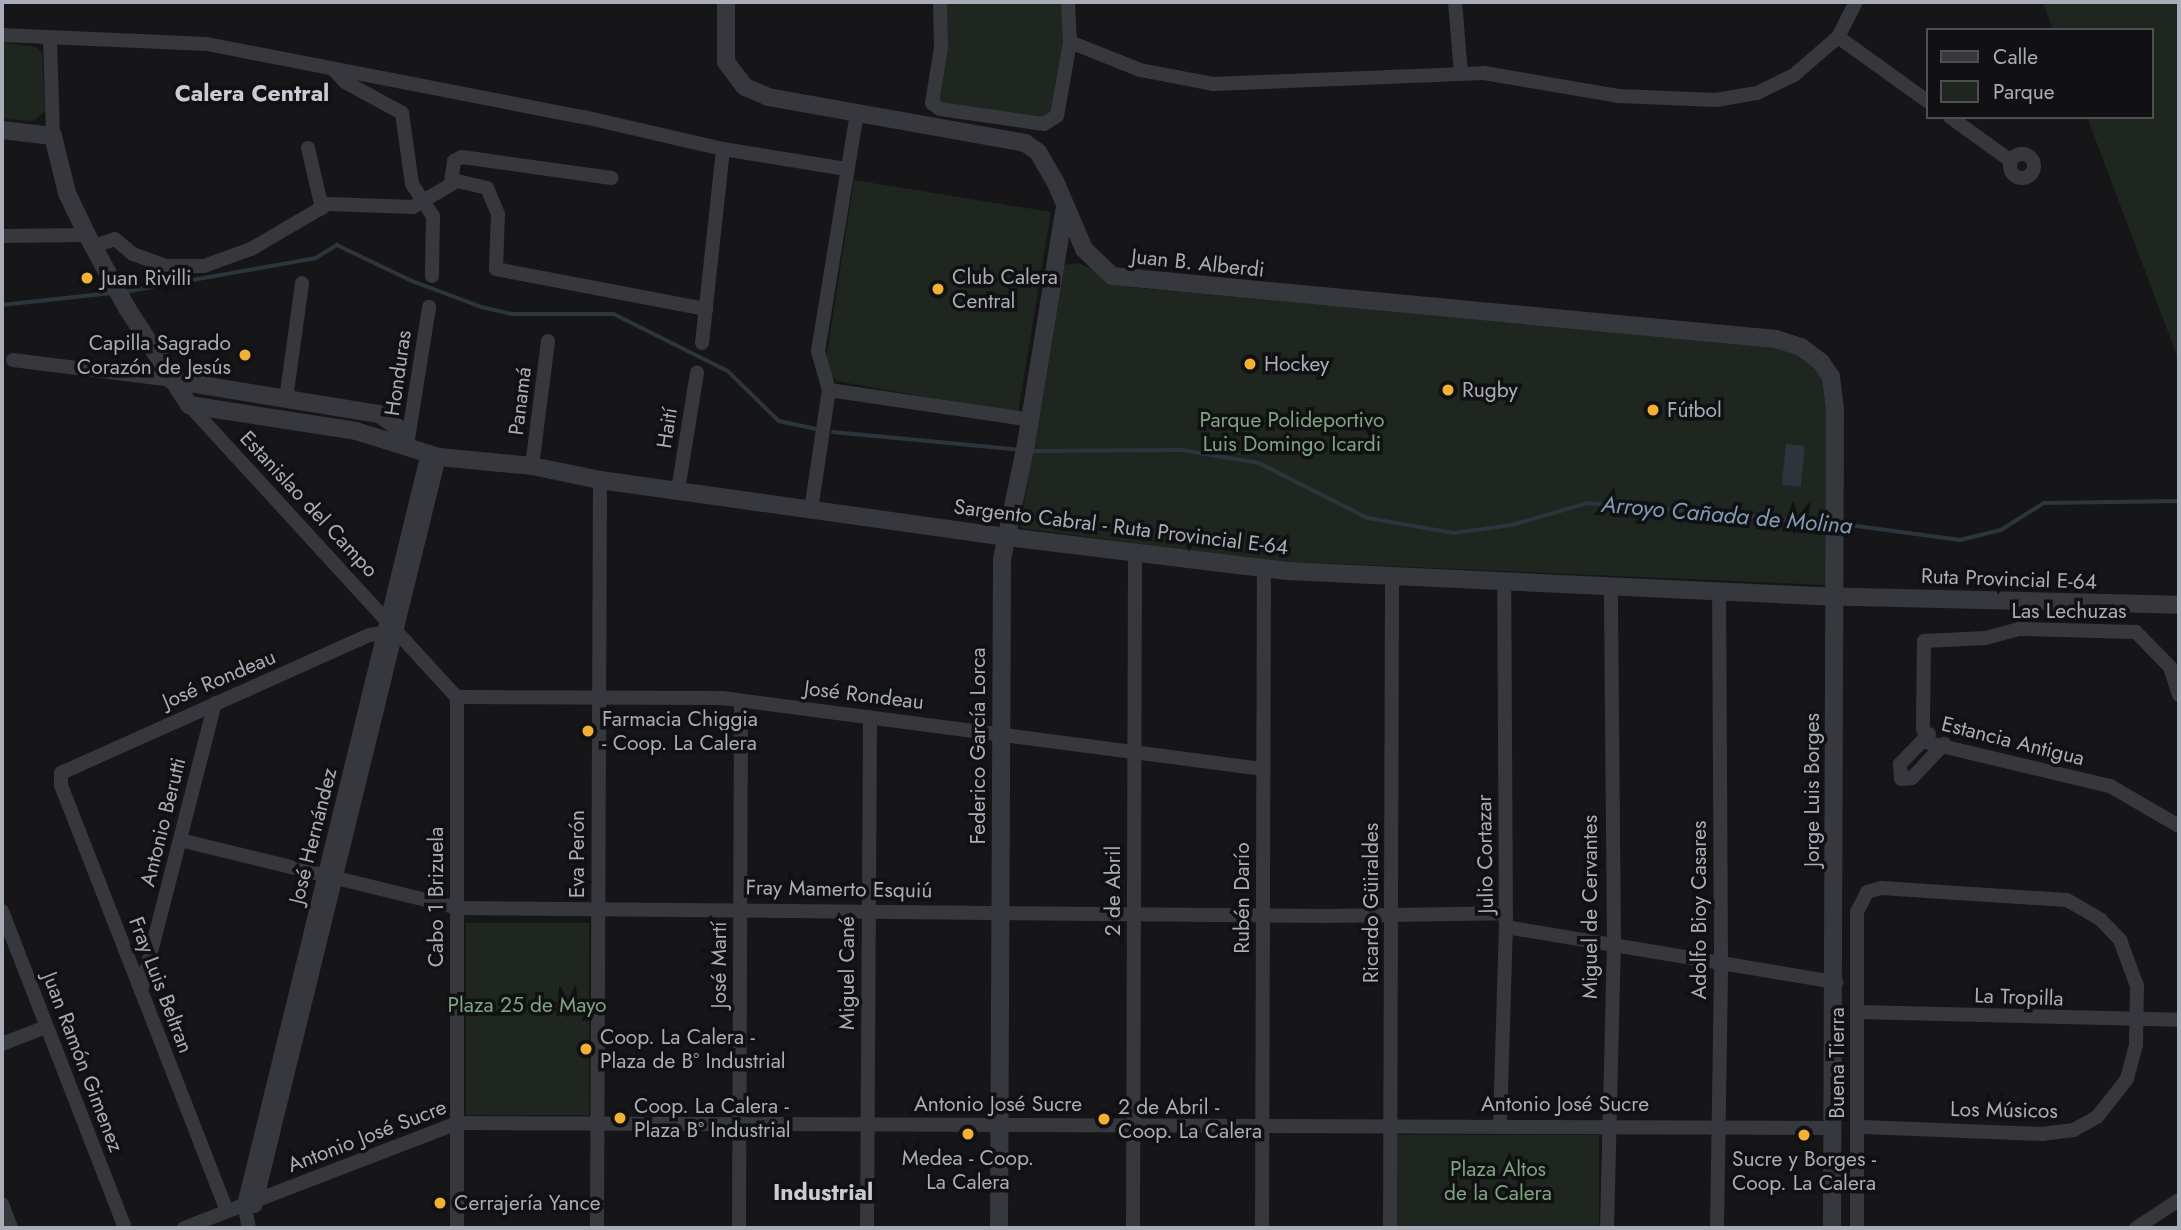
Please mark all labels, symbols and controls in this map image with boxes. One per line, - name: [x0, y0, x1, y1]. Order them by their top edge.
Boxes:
- legend: [1926, 28, 2153, 119]
- text: Calle: [1993, 42, 2038, 72]
- text: Parque: [1993, 77, 2055, 107]
- district label: Calera Central: [175, 79, 329, 107]
- street label: Juan B. Alberdi: [1130, 243, 1266, 283]
- place label: Club Calera Central: [952, 264, 1058, 314]
- place label: Juan Rivilli: [101, 265, 192, 291]
- marker: Juan Rivilli: [79, 270, 95, 286]
- marker: Club Calera Central: [930, 281, 946, 297]
- street label: Honduras: [380, 329, 416, 417]
- place label: Capilla Sagrado Corazón de Jesús: [77, 330, 231, 380]
- marker: Capilla Sagrado Corazón de Jesús: [237, 347, 253, 363]
- place label: Hockey: [1264, 351, 1329, 377]
- marker: Hockey: [1242, 356, 1258, 372]
- street label: Panamá: [503, 365, 537, 437]
- place label: Rugby: [1462, 377, 1518, 403]
- marker: Rugby: [1440, 382, 1456, 398]
- place label: Fútbol: [1667, 397, 1722, 423]
- marker: Fútbol: [1645, 402, 1661, 418]
- street label: Haití: [651, 406, 683, 450]
- park label: Parque Polideportivo Luis Domingo Icardi: [1200, 407, 1384, 457]
- street label: Estanislao del Campo: [235, 426, 383, 582]
- water label: Arroyo Cañada de Molina: [1600, 490, 1854, 540]
- street label: Sargento Cabral - Ruta Provincial E-64: [952, 494, 1290, 560]
- street label: Ruta Provincial E-64: [1921, 563, 2097, 595]
- street label: Las Lechuzas: [2012, 598, 2126, 624]
- street label: José Rondeau: [159, 644, 279, 714]
- street label: Federico García Lorca: [965, 647, 991, 845]
- street label: José Rondeau: [803, 675, 925, 715]
- place label: Farmacia Chiggia - Coop. La Calera: [602, 706, 758, 756]
- street label: Estancia Antigua: [1939, 711, 2087, 771]
- street label: Jorge Luis Borges: [1799, 713, 1825, 867]
- marker: Farmacia Chiggia - Coop. La Calera: [580, 723, 596, 739]
- street label: Antonio Berutti: [135, 755, 191, 889]
- street label: José Hernández: [284, 765, 342, 907]
- street label: Julio Cortazar: [1471, 794, 1499, 914]
- street label: Eva Perón: [564, 810, 590, 898]
- street label: Miguel de Cervantes: [1577, 815, 1603, 999]
- street label: Adolfo Bioy Casares: [1686, 821, 1712, 999]
- street label: Ricardo Güiraldes: [1358, 823, 1384, 983]
- street label: Cabo 1 Brizuela: [423, 827, 449, 967]
- street label: Rubén Darío: [1229, 842, 1255, 954]
- street label: 2 de Abril: [1100, 846, 1126, 936]
- street label: Fray Mamerto Esquiú: [745, 875, 933, 903]
- street label: Fray Luis Beltran: [123, 913, 199, 1057]
- street label: Miguel Cané: [834, 916, 860, 1030]
- street label: José Martí: [706, 922, 732, 1008]
- street label: Juan Ramón Gimenez: [37, 968, 129, 1156]
- street label: La Tropilla: [1974, 983, 2064, 1011]
- park label: Plaza 25 de Mayo: [447, 992, 607, 1018]
- street label: Buena Tierra: [1824, 1007, 1850, 1119]
- place label: Coop. La Calera - Plaza de B° Industrial: [600, 1024, 786, 1074]
- marker: Coop. La Calera - Plaza de B° Industrial: [578, 1041, 594, 1057]
- street label: Antonio José Sucre: [914, 1091, 1082, 1117]
- street label: Antonio José Sucre: [1481, 1091, 1649, 1117]
- place label: Coop. La Calera - Plaza B° Industrial: [634, 1093, 791, 1143]
- street label: Antonio José Sucre: [284, 1094, 450, 1178]
- place label: 2 de Abril - Coop. La Calera: [1118, 1094, 1262, 1144]
- street label: Los Músicos: [1950, 1096, 2058, 1124]
- marker: Coop. La Calera - Plaza B° Industrial: [612, 1110, 628, 1126]
- marker: 2 de Abril - Coop. La Calera: [1096, 1111, 1112, 1127]
- marker: Medea - Coop. La Calera: [960, 1126, 976, 1142]
- marker: Sucre y Borges - Coop. La Calera: [1796, 1127, 1812, 1143]
- place label: Medea - Coop. La Calera: [902, 1145, 1034, 1195]
- place label: Sucre y Borges - Coop. La Calera: [1732, 1146, 1876, 1196]
- park label: Plaza Altos de la Calera: [1444, 1156, 1552, 1206]
- district label: Industrial: [773, 1178, 873, 1206]
- place label: Cerrajería Yance: [454, 1190, 600, 1216]
- marker: Cerrajería Yance: [432, 1195, 448, 1211]

